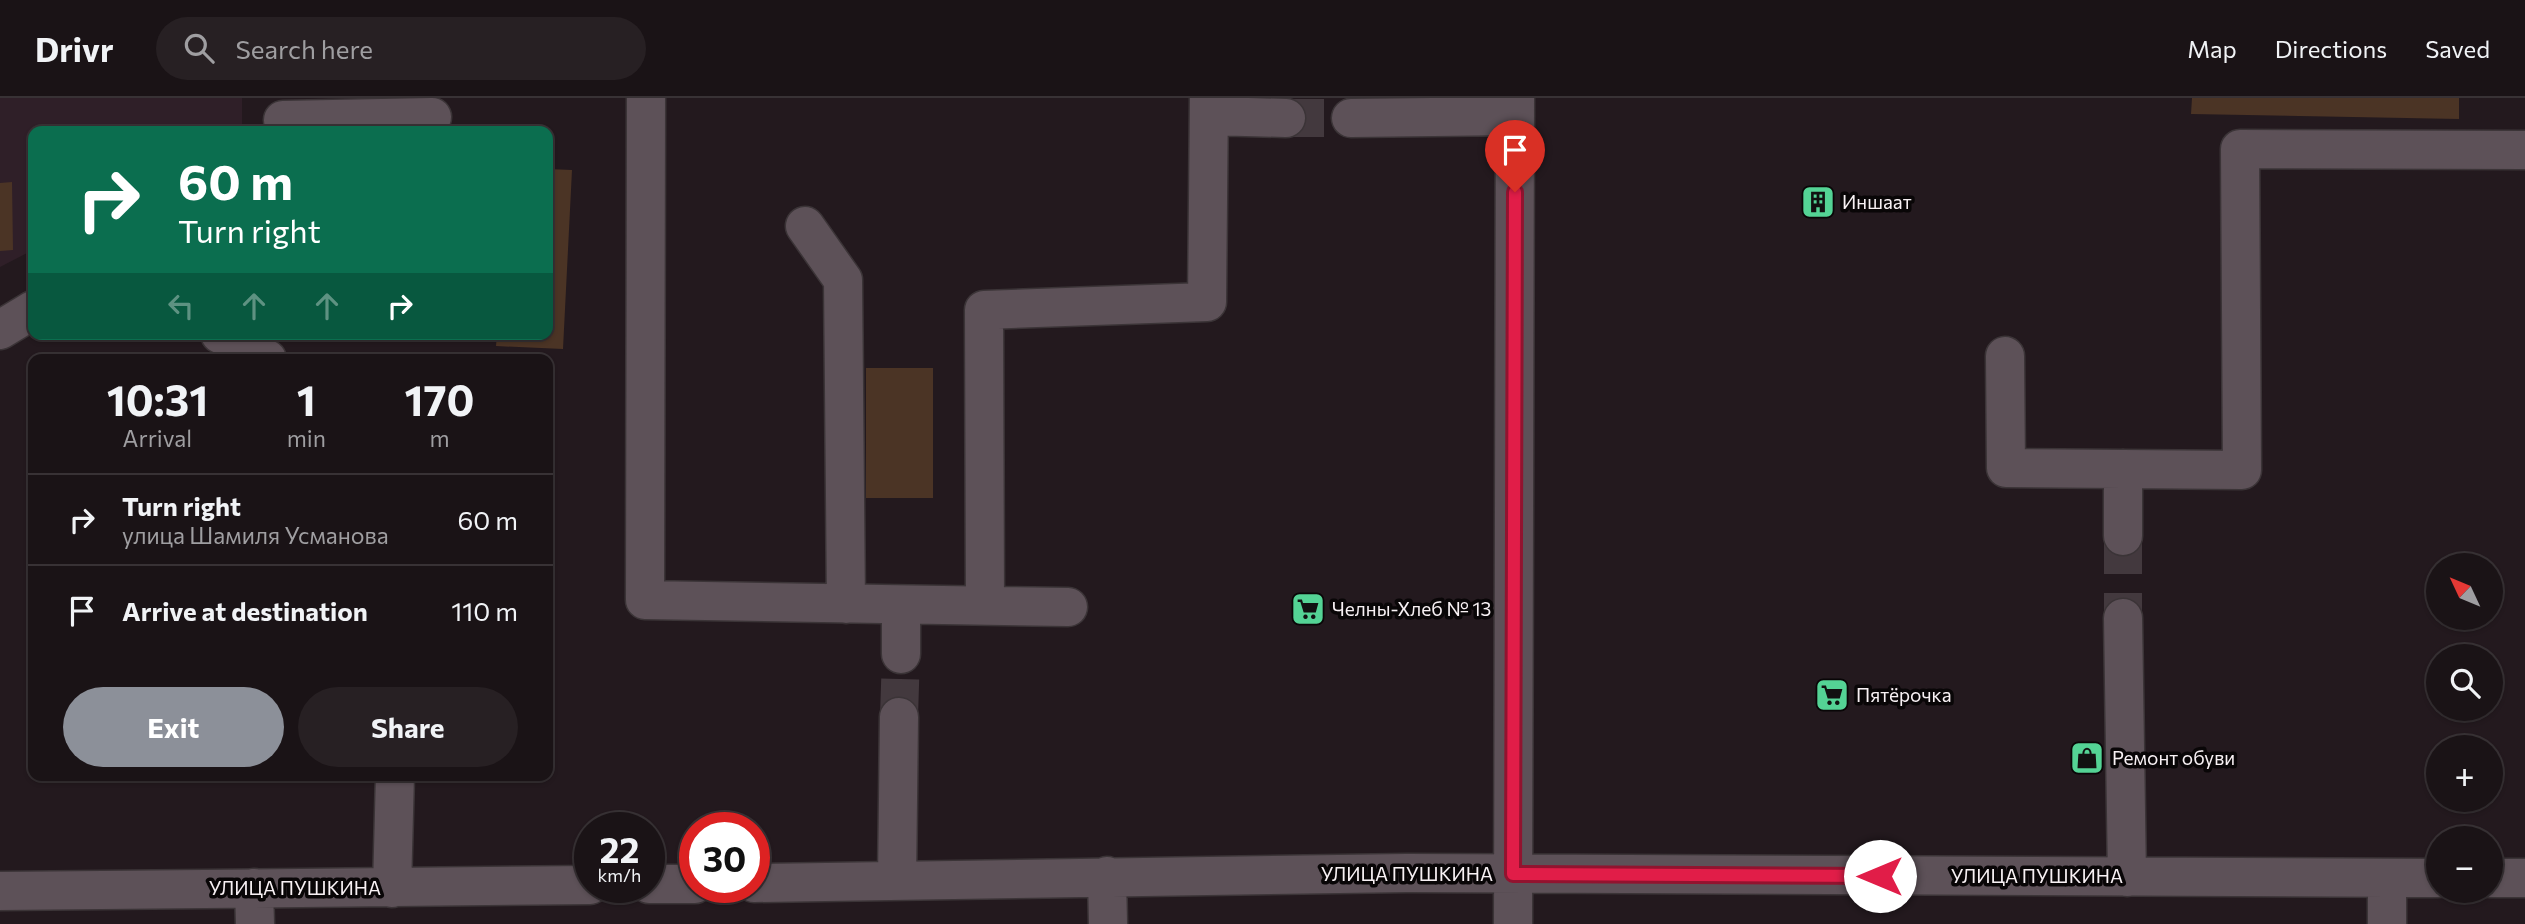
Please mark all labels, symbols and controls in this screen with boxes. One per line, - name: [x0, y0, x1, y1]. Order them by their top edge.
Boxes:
- search box: [156, 17, 646, 80]
- text: Drivr: [35, 28, 114, 69]
- icon: search: [180, 29, 218, 67]
- text: Search here: [236, 33, 373, 64]
- text: Map: [2187, 34, 2237, 63]
- text: Directions: [2275, 34, 2387, 63]
- text: Saved: [2425, 34, 2490, 63]
- pin: [1485, 120, 1545, 192]
- icon: arrive: [1496, 131, 1534, 169]
- text: 60 m: [178, 150, 293, 210]
- icon: right: [63, 154, 154, 245]
- building icon: Иншаат: [1799, 183, 1837, 221]
- place label: Иншаат: [1842, 190, 1912, 213]
- text: Turn right: [178, 210, 321, 250]
- icon: left: [162, 287, 200, 325]
- icon: ahead: [235, 287, 273, 325]
- icon: ahead: [308, 287, 346, 325]
- icon: right: [381, 287, 419, 325]
- text: 10:31: [107, 373, 208, 425]
- text: 1: [297, 373, 316, 425]
- text: 170: [405, 373, 474, 425]
- text: Arrival: [123, 424, 192, 452]
- text: min: [287, 424, 326, 452]
- text: m: [429, 424, 450, 452]
- text: Turn right: [122, 490, 241, 521]
- icon: right: [63, 501, 101, 539]
- text: 60 m: [458, 504, 518, 535]
- text: улица Шамиля Усманова: [122, 521, 389, 549]
- north arrow: [2426, 553, 2502, 630]
- map controls: [2426, 553, 2503, 903]
- supermarket icon: Челны-Хлеб № 13: [1289, 590, 1327, 628]
- icon: arrive: [63, 592, 101, 630]
- text: Arrive at destination: [122, 595, 368, 626]
- text: 110 m: [451, 595, 518, 626]
- place label: Челны-Хлеб № 13: [1332, 597, 1491, 620]
- button: search: [2426, 644, 2503, 721]
- supermarket icon: Пятёрочка: [1813, 676, 1851, 714]
- place label: Пятёрочка: [1856, 683, 1952, 706]
- button: Exit: [63, 687, 284, 767]
- button: Share: [298, 687, 518, 767]
- button: +: [2426, 735, 2503, 812]
- shop icon: Ремонт обуви: [2068, 739, 2106, 777]
- place label: Ремонт обуви: [2112, 746, 2235, 769]
- speed limit sign: 30: [679, 812, 770, 903]
- button: −: [2426, 826, 2503, 903]
- text: 22: [600, 827, 639, 870]
- position arrow: [1843, 839, 1917, 913]
- street label: УЛИЦА ПУШКИНА: [1321, 862, 1493, 885]
- text: km/h: [598, 864, 641, 886]
- street label: УЛИЦА ПУШКИНА: [1951, 864, 2123, 887]
- street label: УЛИЦА ПУШКИНА: [209, 876, 381, 899]

